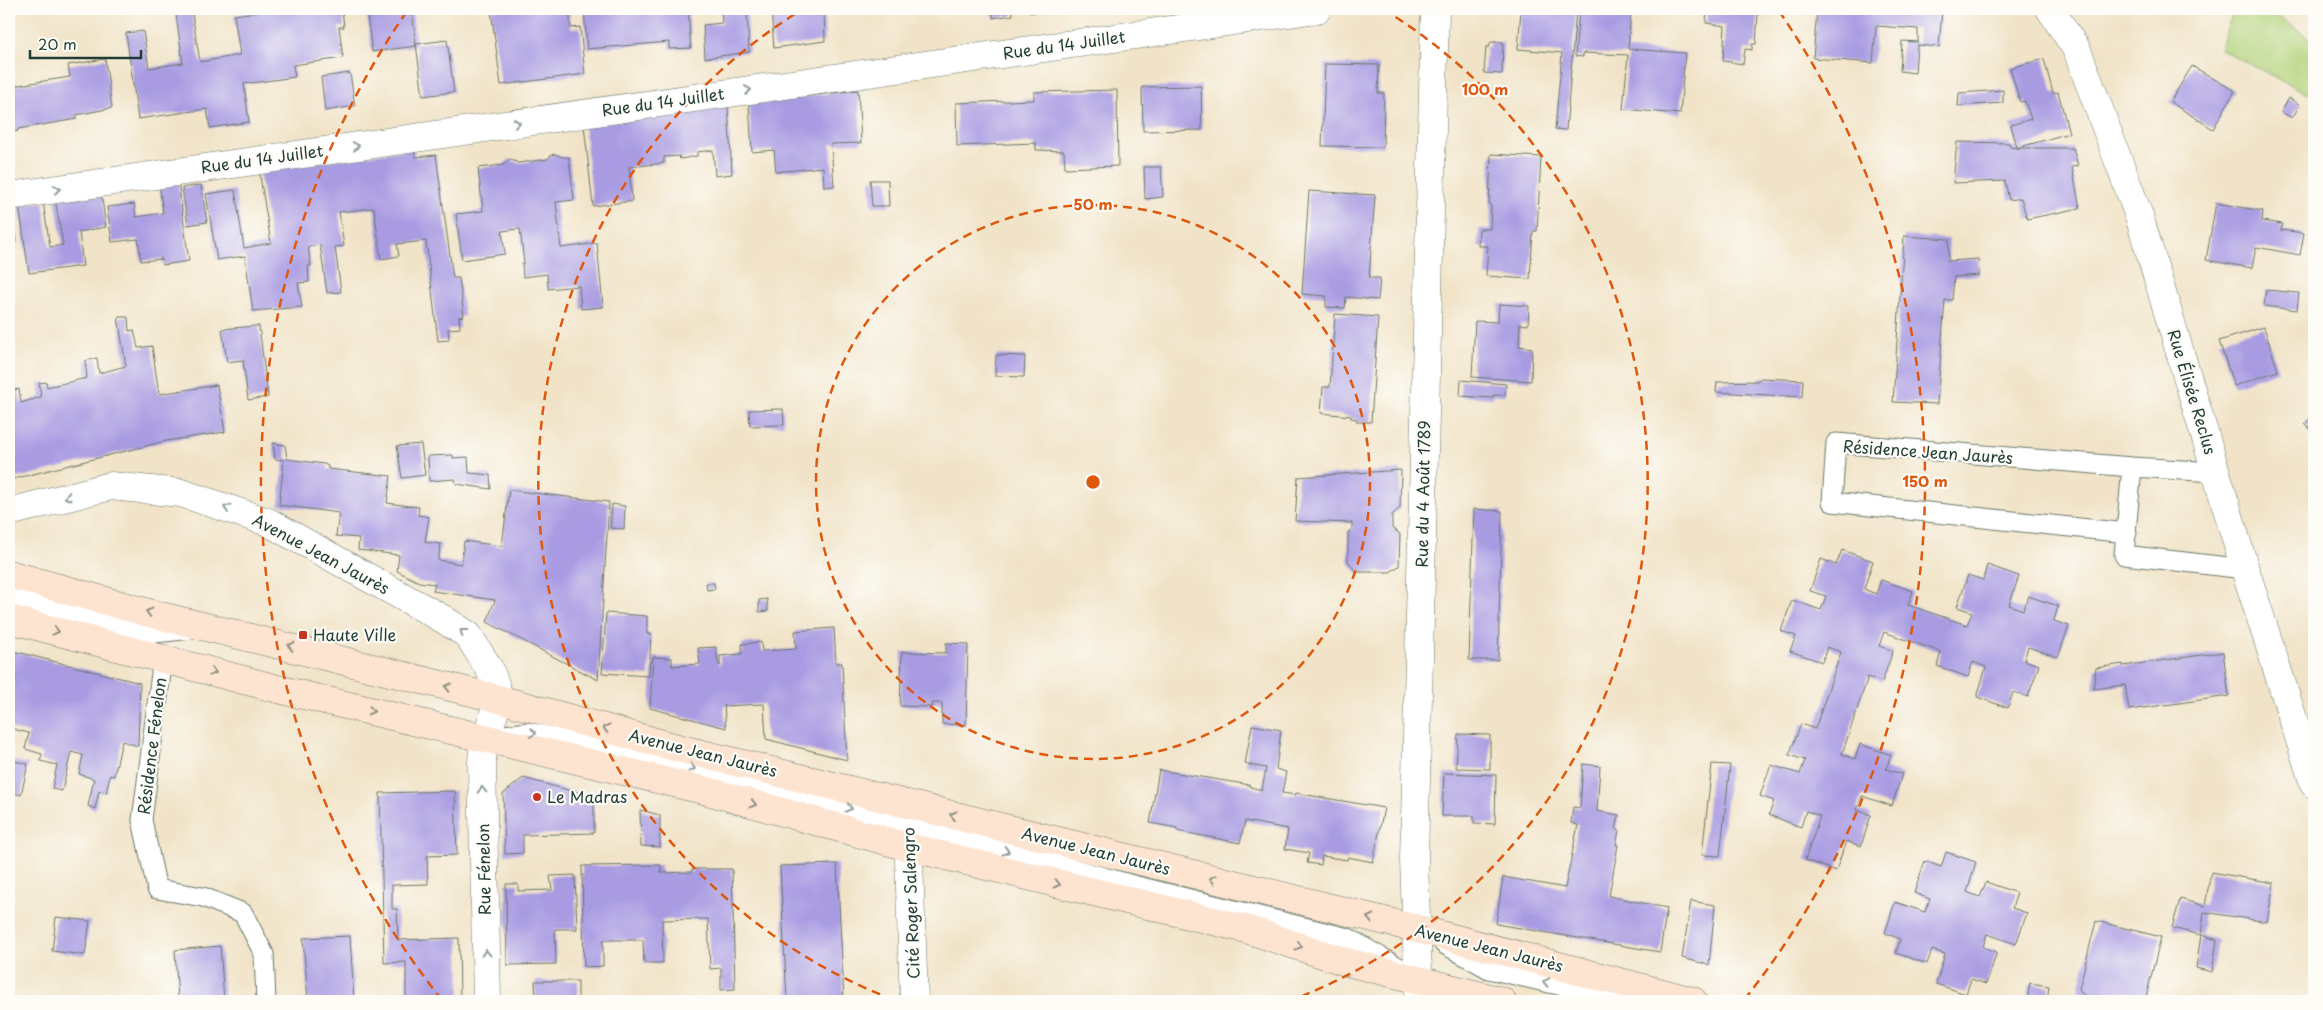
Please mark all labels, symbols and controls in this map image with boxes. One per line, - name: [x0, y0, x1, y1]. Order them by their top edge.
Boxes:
- street label: Rue du 14 Juillet: [1001, 23, 1127, 64]
- scale bar: [30, 28, 141, 60]
- text: 20 m: [38, 32, 77, 55]
- text: 100 m: [1462, 77, 1508, 100]
- street label: Rue du 14 Juillet: [600, 80, 726, 121]
- one-way arrow: [744, 85, 752, 96]
- one-way arrow: [514, 118, 522, 129]
- street label: Rue du 14 Juillet: [199, 137, 325, 178]
- one-way arrow: [353, 141, 361, 152]
- one-way arrow: [53, 184, 61, 194]
- text: 50 m: [1074, 192, 1112, 215]
- street label: Rue Élisée Reclus: [2163, 326, 2223, 457]
- street label: Rue du 4 Août 1789: [1409, 420, 1435, 568]
- street label: Résidence Jean Jaurès: [1842, 433, 2014, 469]
- text: 150 m: [1902, 469, 1948, 492]
- centre of rings: [1084, 473, 1102, 491]
- one-way arrow: [64, 491, 73, 502]
- one-way arrow: [223, 504, 231, 514]
- street label: Avenue Jean Jaurès: [249, 507, 394, 599]
- one-way arrow: [144, 607, 153, 618]
- place label: Haute Ville: [313, 622, 396, 646]
- one-way arrow: [52, 625, 60, 636]
- marker: Haute Ville: [297, 629, 309, 641]
- one-way arrow: [459, 629, 468, 638]
- one-way arrow: [287, 641, 296, 652]
- one-way arrow: [209, 666, 218, 677]
- street label: Résidence Fénelon: [131, 676, 171, 816]
- one-way arrow: [444, 682, 453, 693]
- one-way arrow: [366, 705, 375, 716]
- street label: Avenue Jean Jaurès: [627, 722, 780, 782]
- one-way arrow: [601, 723, 610, 734]
- one-way arrow: [529, 728, 538, 738]
- one-way arrow: [687, 763, 696, 773]
- place label: Le Madras: [547, 784, 627, 808]
- one-way arrow: [477, 786, 487, 794]
- marker: Le Madras: [531, 791, 543, 803]
- one-way arrow: [749, 798, 758, 809]
- one-way arrow: [845, 803, 853, 813]
- one-way arrow: [949, 811, 957, 821]
- street label: Avenue Jean Jaurès: [1020, 820, 1173, 880]
- street label: Rue Fénelon: [470, 823, 496, 915]
- street label: Cité Roger Salengro: [895, 827, 925, 979]
- one-way arrow: [1002, 845, 1010, 855]
- one-way arrow: [1208, 874, 1217, 885]
- one-way arrow: [1053, 878, 1061, 888]
- one-way arrow: [1366, 913, 1375, 924]
- street label: Avenue Jean Jaurès: [1413, 917, 1566, 977]
- one-way arrow: [1294, 941, 1303, 951]
- one-way arrow: [480, 948, 491, 956]
- one-way arrow: [1542, 977, 1551, 988]

